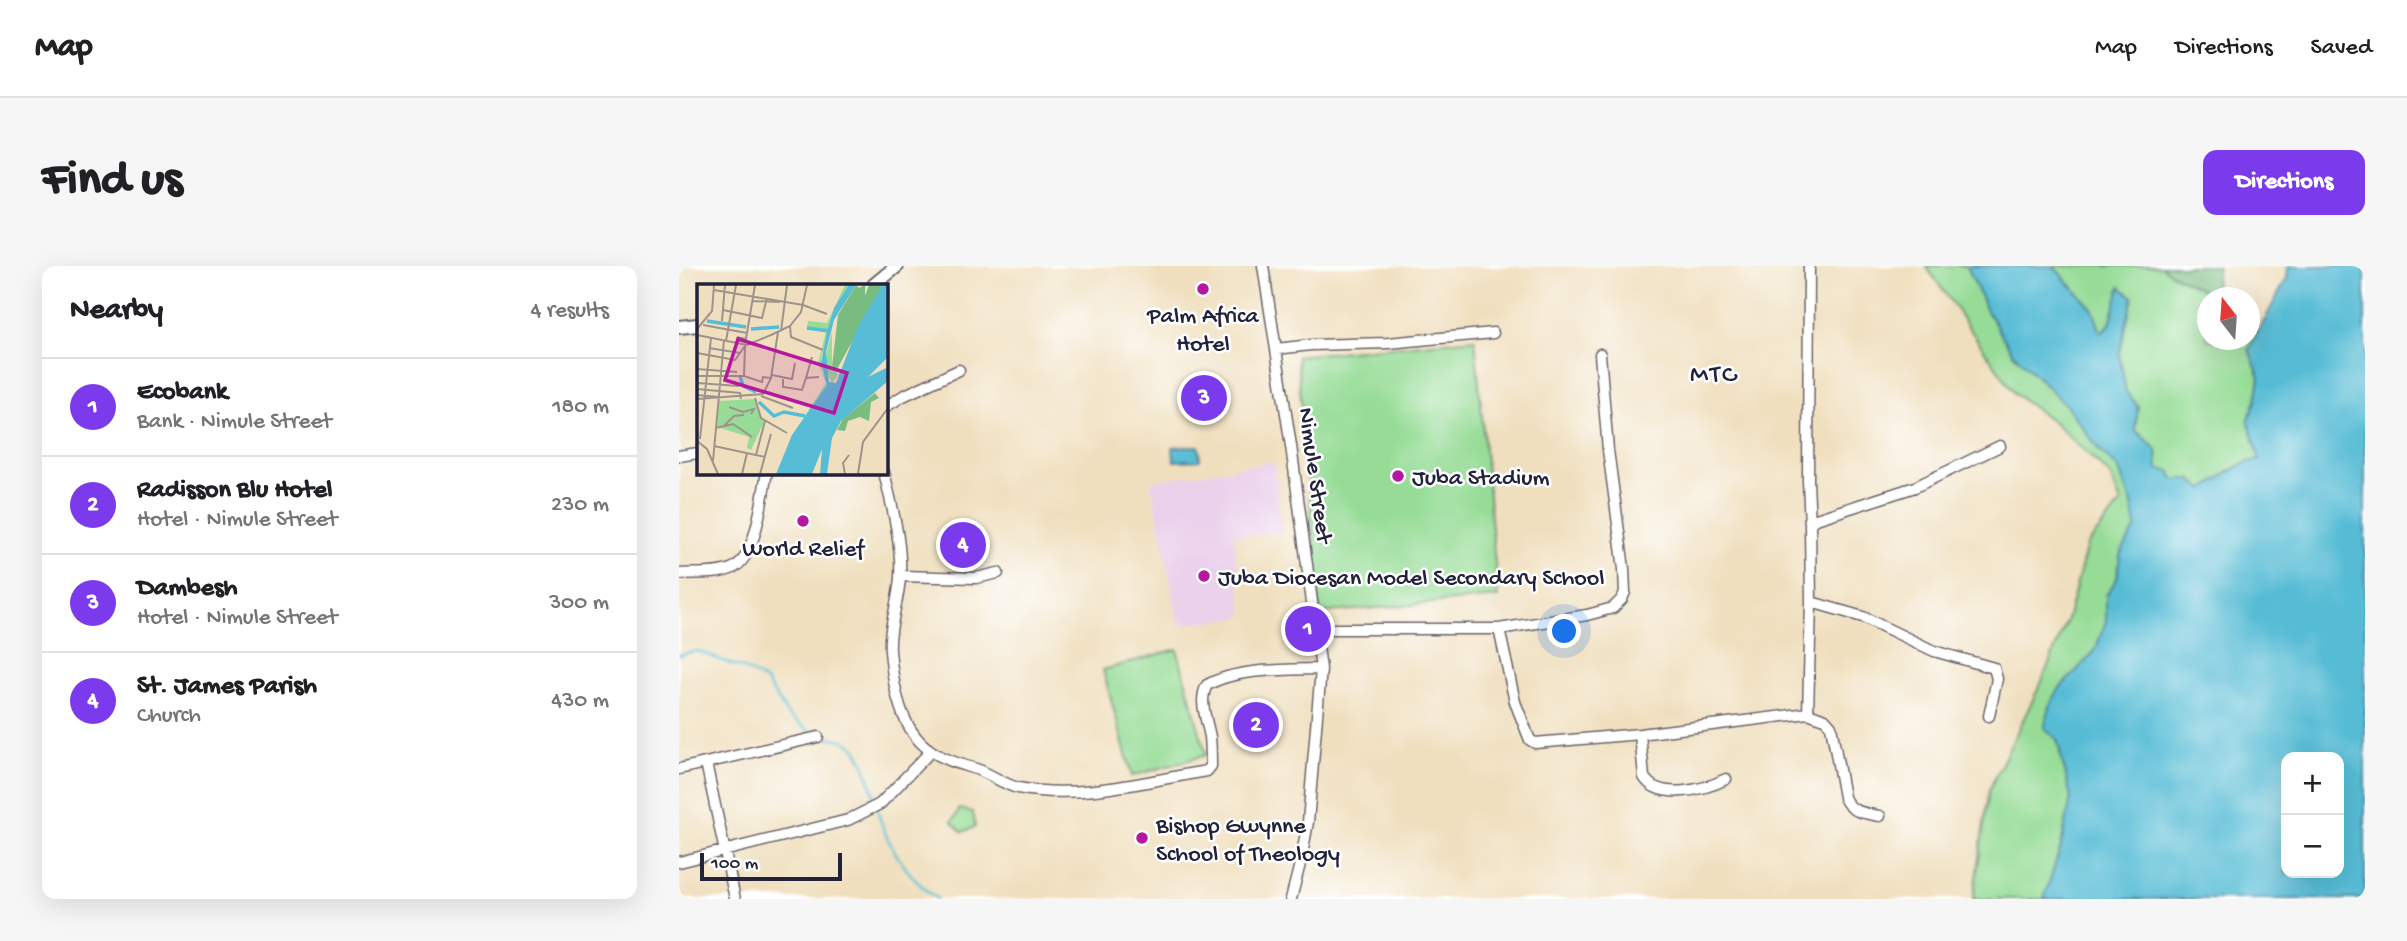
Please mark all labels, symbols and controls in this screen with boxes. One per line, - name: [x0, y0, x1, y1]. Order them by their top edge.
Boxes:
- text: Map: [35, 29, 92, 67]
- text: Map: [2095, 34, 2137, 63]
- text: Directions: [2175, 34, 2273, 63]
- text: Saved: [2311, 34, 2372, 63]
- button: Directions: [2203, 150, 2365, 215]
- text: Find us: [42, 153, 182, 211]
- marker: Palm Africa Hotel: [1195, 281, 1211, 297]
- inset map: [697, 284, 887, 474]
- north arrow: [2197, 287, 2260, 350]
- text: Nearby: [70, 294, 163, 329]
- text: 4 results: [530, 298, 609, 325]
- place label: Palm Africa Hotel: [1146, 303, 1259, 360]
- district label: MTC: [1690, 361, 1738, 392]
- pin: 3: [1181, 372, 1227, 424]
- text: Ecobank: [137, 378, 228, 409]
- text: 1: [88, 394, 98, 421]
- text: 180 m: [552, 394, 609, 421]
- street label: Nimule Street: [1290, 406, 1338, 547]
- text: Bank · Nimule Street: [137, 409, 332, 436]
- place label: Juba Stadium: [1412, 465, 1549, 494]
- marker: Juba Stadium: [1390, 468, 1406, 484]
- text: Radisson Blu Hotel: [137, 476, 333, 507]
- text: 2: [87, 492, 99, 519]
- text: 230 m: [551, 492, 609, 519]
- text: Hotel · Nimule Street: [137, 507, 337, 534]
- marker: World Relief: [795, 513, 811, 529]
- pin: 4: [940, 519, 986, 571]
- place label: World Relief: [742, 536, 865, 565]
- place label: Juba Diocesan Model Secondary School: [1218, 565, 1605, 594]
- marker: Juba Diocesan Model Secondary School: [1196, 568, 1212, 584]
- text: Dambesh: [137, 574, 238, 605]
- text: 3: [87, 590, 99, 617]
- text: 300 m: [549, 590, 609, 617]
- pin: 1: [1285, 603, 1331, 655]
- text: Hotel · Nimule Street: [137, 605, 337, 632]
- your location: [1547, 614, 1581, 648]
- text: St. James Parish: [137, 672, 317, 703]
- text: 4: [88, 688, 98, 715]
- text: 430 m: [551, 688, 609, 715]
- pin: 2: [1233, 699, 1279, 751]
- text: Church: [137, 703, 201, 730]
- map controls: [2281, 752, 2344, 878]
- button: +: [2281, 752, 2344, 815]
- place label: Bishop Gwynne School of Theology: [1155, 813, 1340, 870]
- button: −: [2281, 815, 2344, 878]
- marker: Bishop Gwynne School of Theology: [1134, 830, 1150, 846]
- scale bar: [700, 850, 842, 882]
- text: 100 m: [711, 853, 758, 876]

